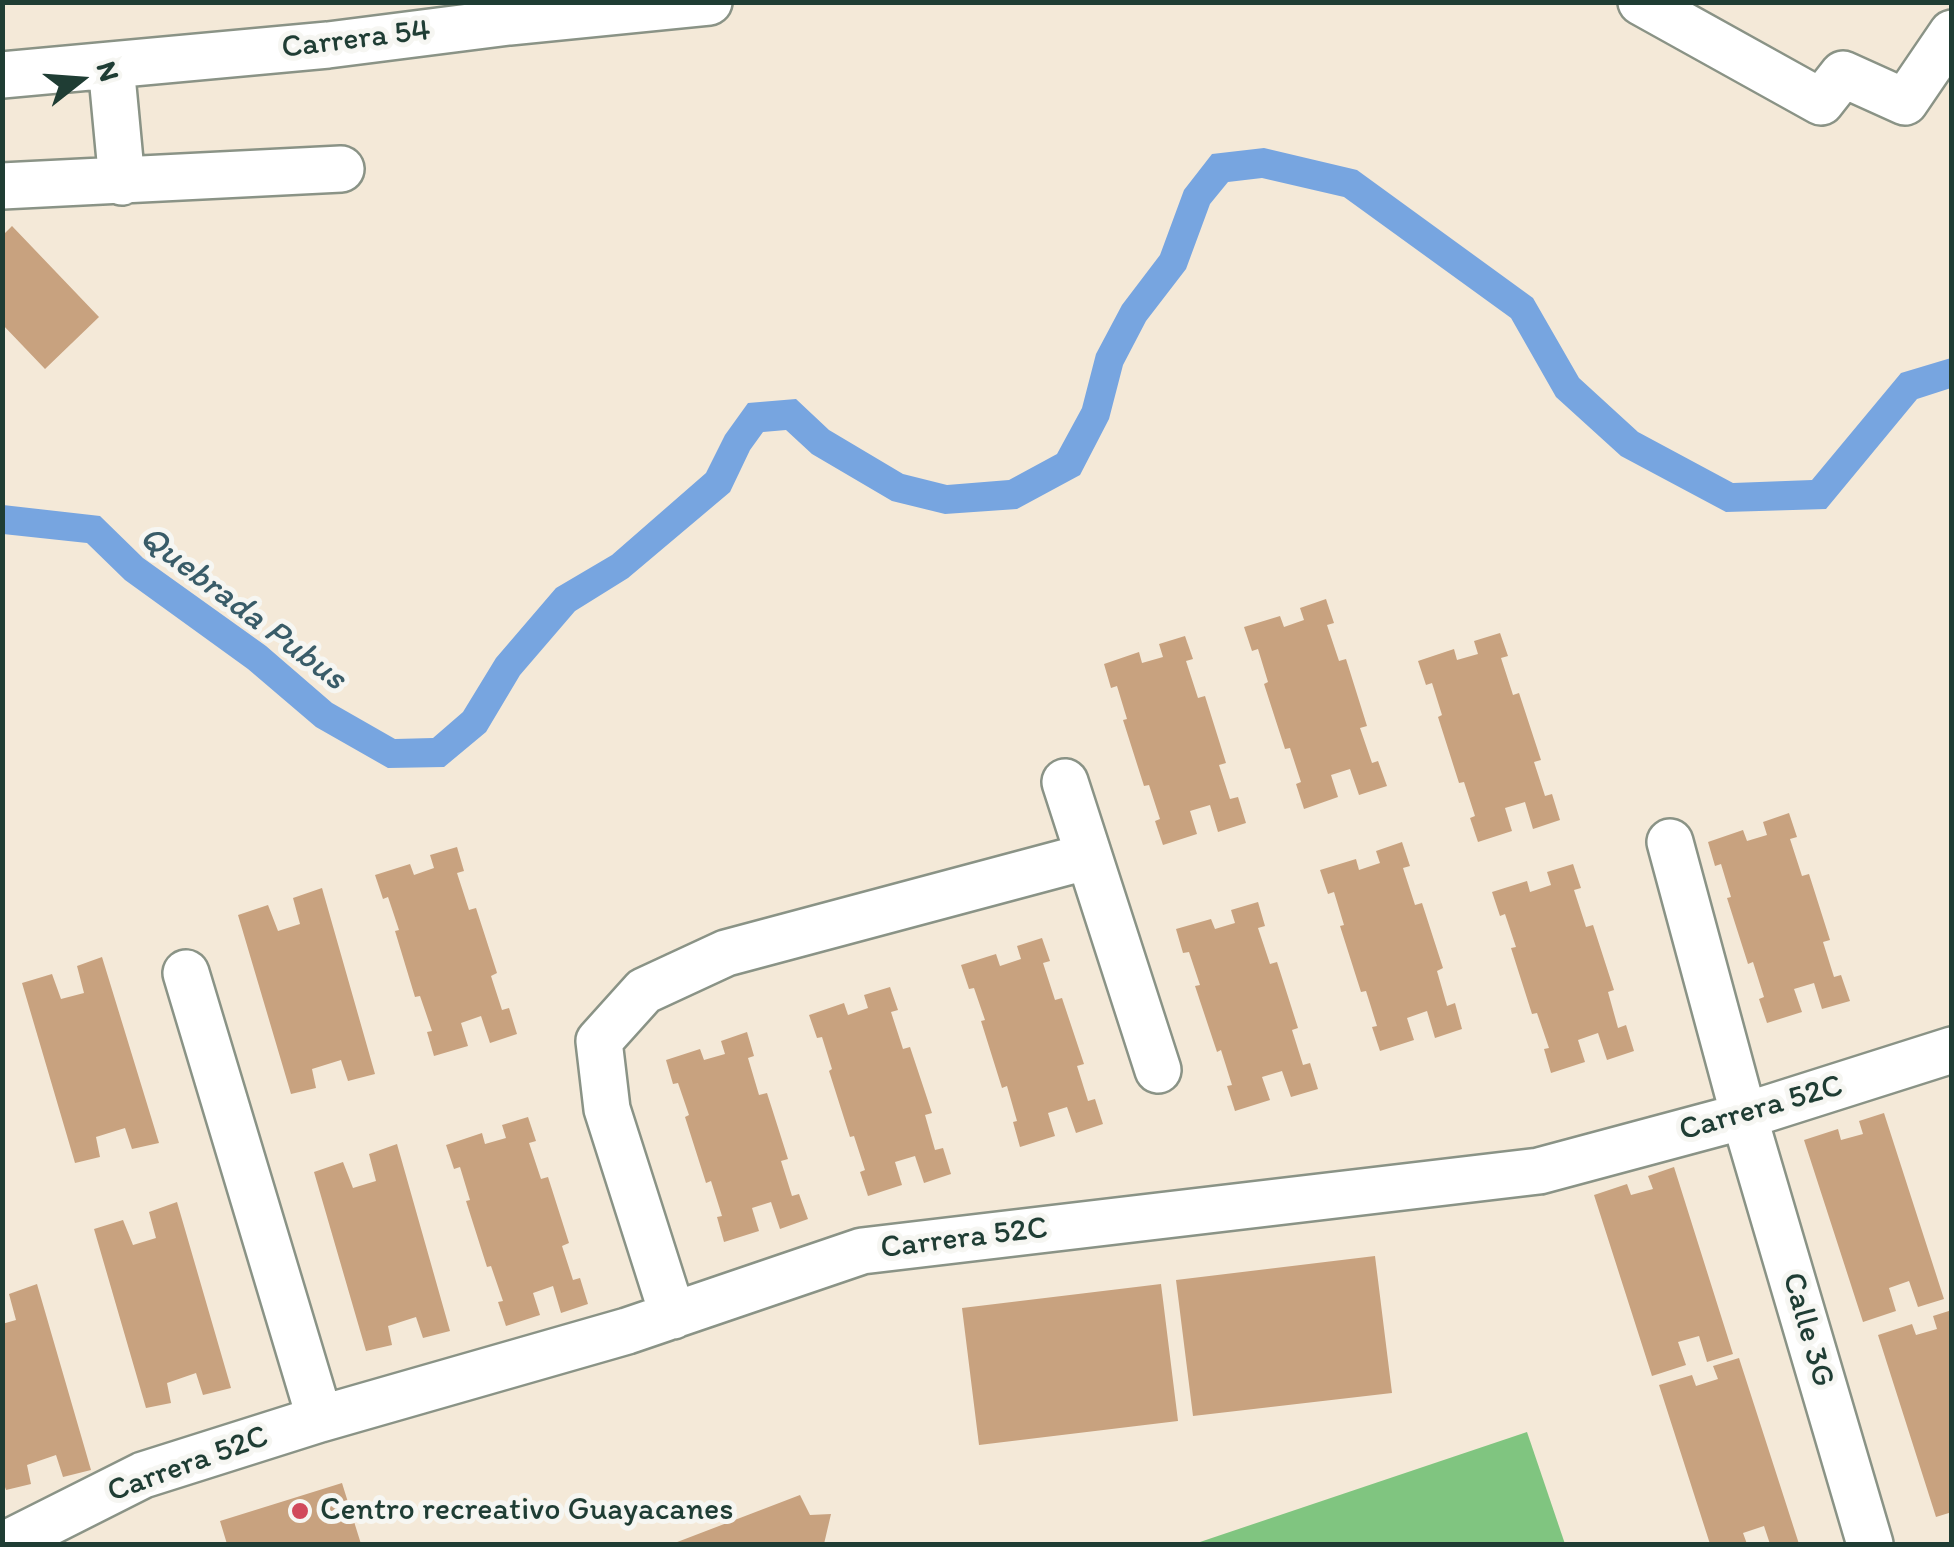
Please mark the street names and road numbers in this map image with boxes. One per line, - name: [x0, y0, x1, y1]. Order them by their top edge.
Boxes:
- street label: Carrera 54: [279, 12, 433, 68]
- street label: Carrera 52C: [1675, 1067, 1847, 1151]
- street label: Carrera 52C: [878, 1210, 1050, 1268]
- street label: Calle 3G: [1772, 1268, 1842, 1392]
- street label: Carrera 52C: [103, 1418, 273, 1512]

